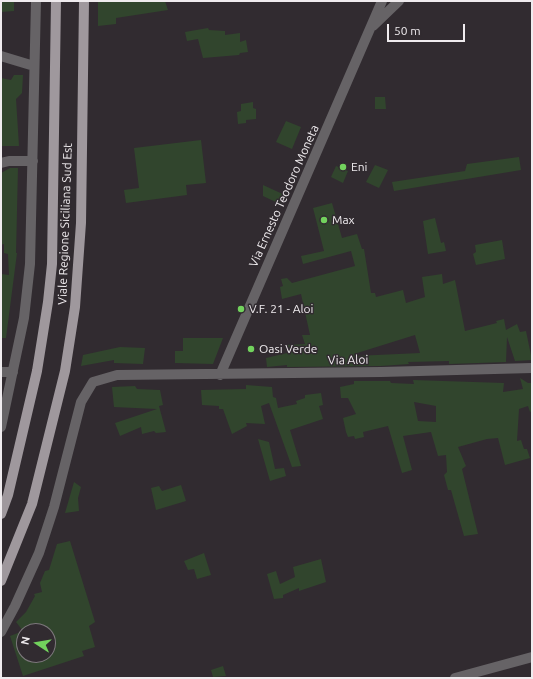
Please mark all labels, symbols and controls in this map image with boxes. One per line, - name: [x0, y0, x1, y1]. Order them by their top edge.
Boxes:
- scale bar: [389, 16, 467, 42]
- text: 50 m: [394, 24, 421, 37]
- street label: Via Ernesto Teodoro Moneta: [246, 123, 322, 269]
- street label: Viale Regione Siciliana Sud Est: [55, 143, 75, 305]
- place label: Eni: [351, 160, 367, 174]
- marker: Eni: [338, 162, 348, 172]
- place label: Max: [332, 213, 355, 227]
- marker: Max: [319, 215, 329, 225]
- place label: V.F. 21 - Aloi: [249, 302, 314, 316]
- marker: V.F. 21 - Aloi: [236, 304, 246, 314]
- place label: Oasi Verde: [259, 342, 317, 356]
- marker: Oasi Verde: [246, 344, 256, 354]
- street label: Via Aloi: [328, 352, 368, 368]
- north arrow: [16, 623, 56, 663]
- text: N: [19, 635, 32, 646]

